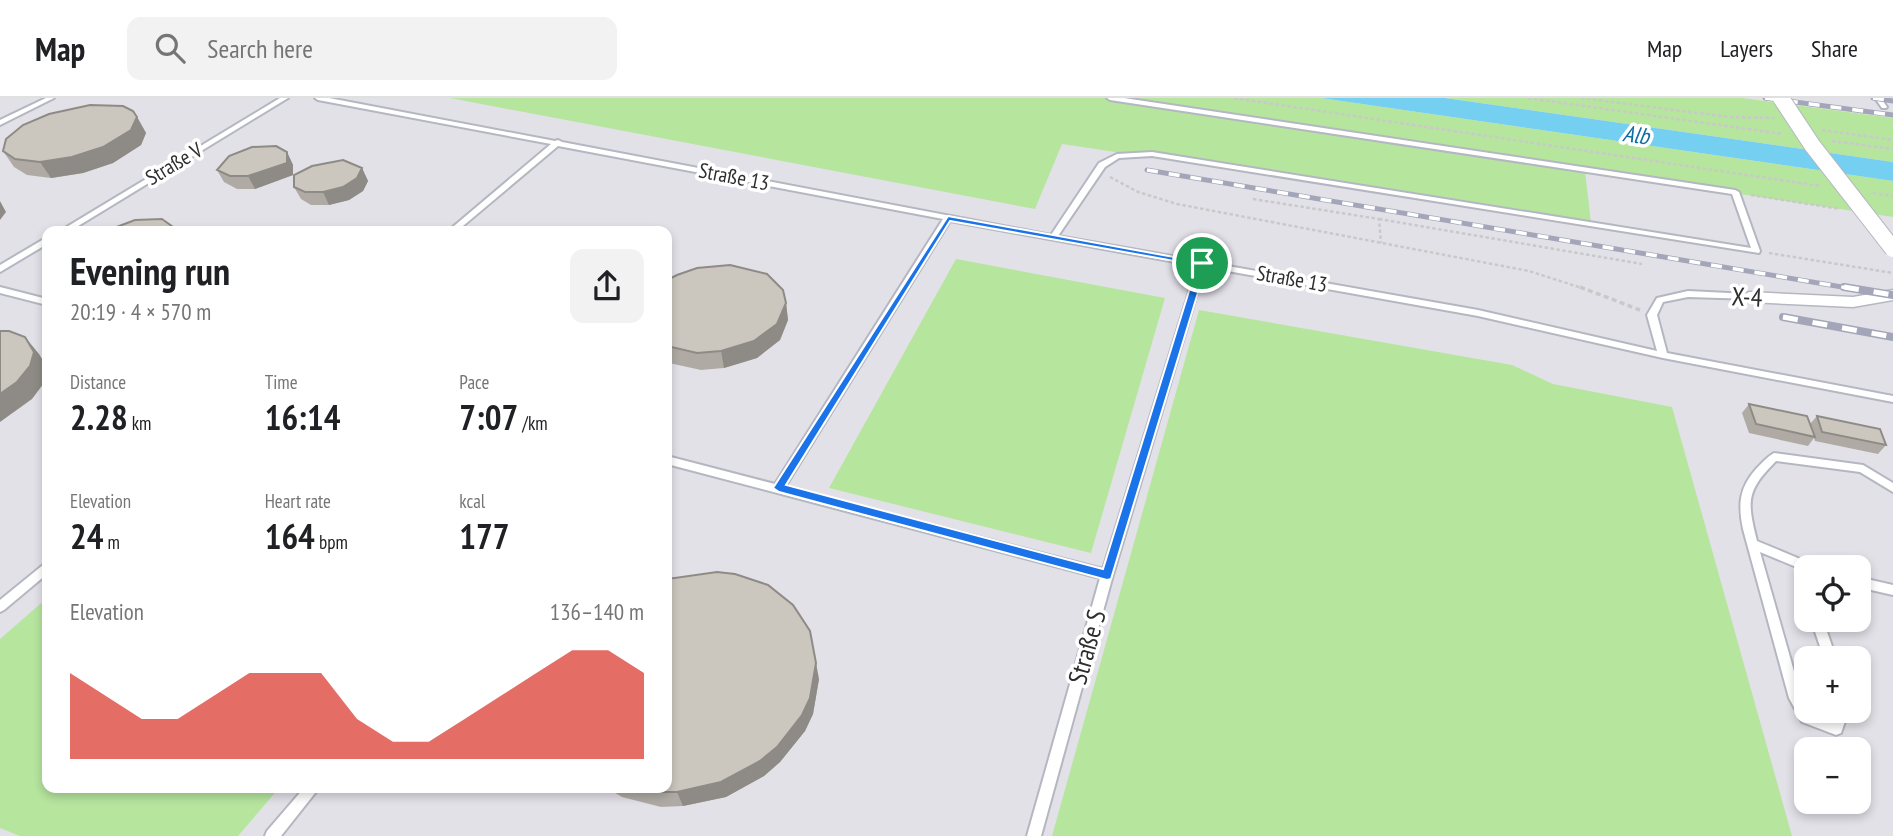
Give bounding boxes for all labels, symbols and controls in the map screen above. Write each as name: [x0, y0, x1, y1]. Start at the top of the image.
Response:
search box: [127, 17, 617, 80]
text: Map: [35, 27, 85, 70]
icon: search: [151, 29, 189, 67]
text: Search here: [207, 32, 313, 65]
text: Map: [1647, 33, 1682, 64]
text: Layers: [1720, 33, 1773, 64]
text: Share: [1811, 33, 1858, 64]
water label: Alb: [1621, 118, 1653, 151]
street label: Straße V: [140, 136, 207, 191]
street label: Straße 13: [697, 156, 772, 197]
pin: [1172, 233, 1232, 293]
icon: arrive: [1183, 244, 1221, 282]
text: Evening run: [70, 246, 230, 295]
button: share: [570, 249, 644, 323]
street label: Straße 13: [1255, 259, 1329, 298]
street label: X-4: [1731, 279, 1763, 314]
text: 20:19 · 4 × 570 m: [70, 297, 211, 326]
text: Distance: [70, 370, 126, 394]
text: Time: [265, 370, 298, 394]
text: Pace: [459, 370, 489, 394]
text: 2.28: [70, 394, 128, 440]
text: 16:14: [265, 394, 340, 440]
text: 7:07: [459, 394, 518, 440]
text: km: [128, 411, 151, 435]
text: /km: [518, 411, 548, 435]
text: Elevation: [70, 489, 131, 513]
text: Heart rate: [265, 489, 331, 513]
text: kcal: [459, 489, 485, 513]
text: 24: [70, 513, 103, 559]
text: 164: [265, 513, 315, 559]
text: 177: [459, 513, 510, 559]
text: m: [103, 530, 120, 554]
text: bpm: [315, 530, 348, 554]
map controls: [1794, 555, 1871, 814]
button: locate: [1794, 555, 1871, 632]
text: Elevation: [70, 597, 144, 626]
text: 136–140 m: [550, 597, 644, 626]
street label: Straße S: [1060, 606, 1113, 688]
button: +: [1794, 646, 1871, 723]
button: −: [1794, 737, 1871, 814]

